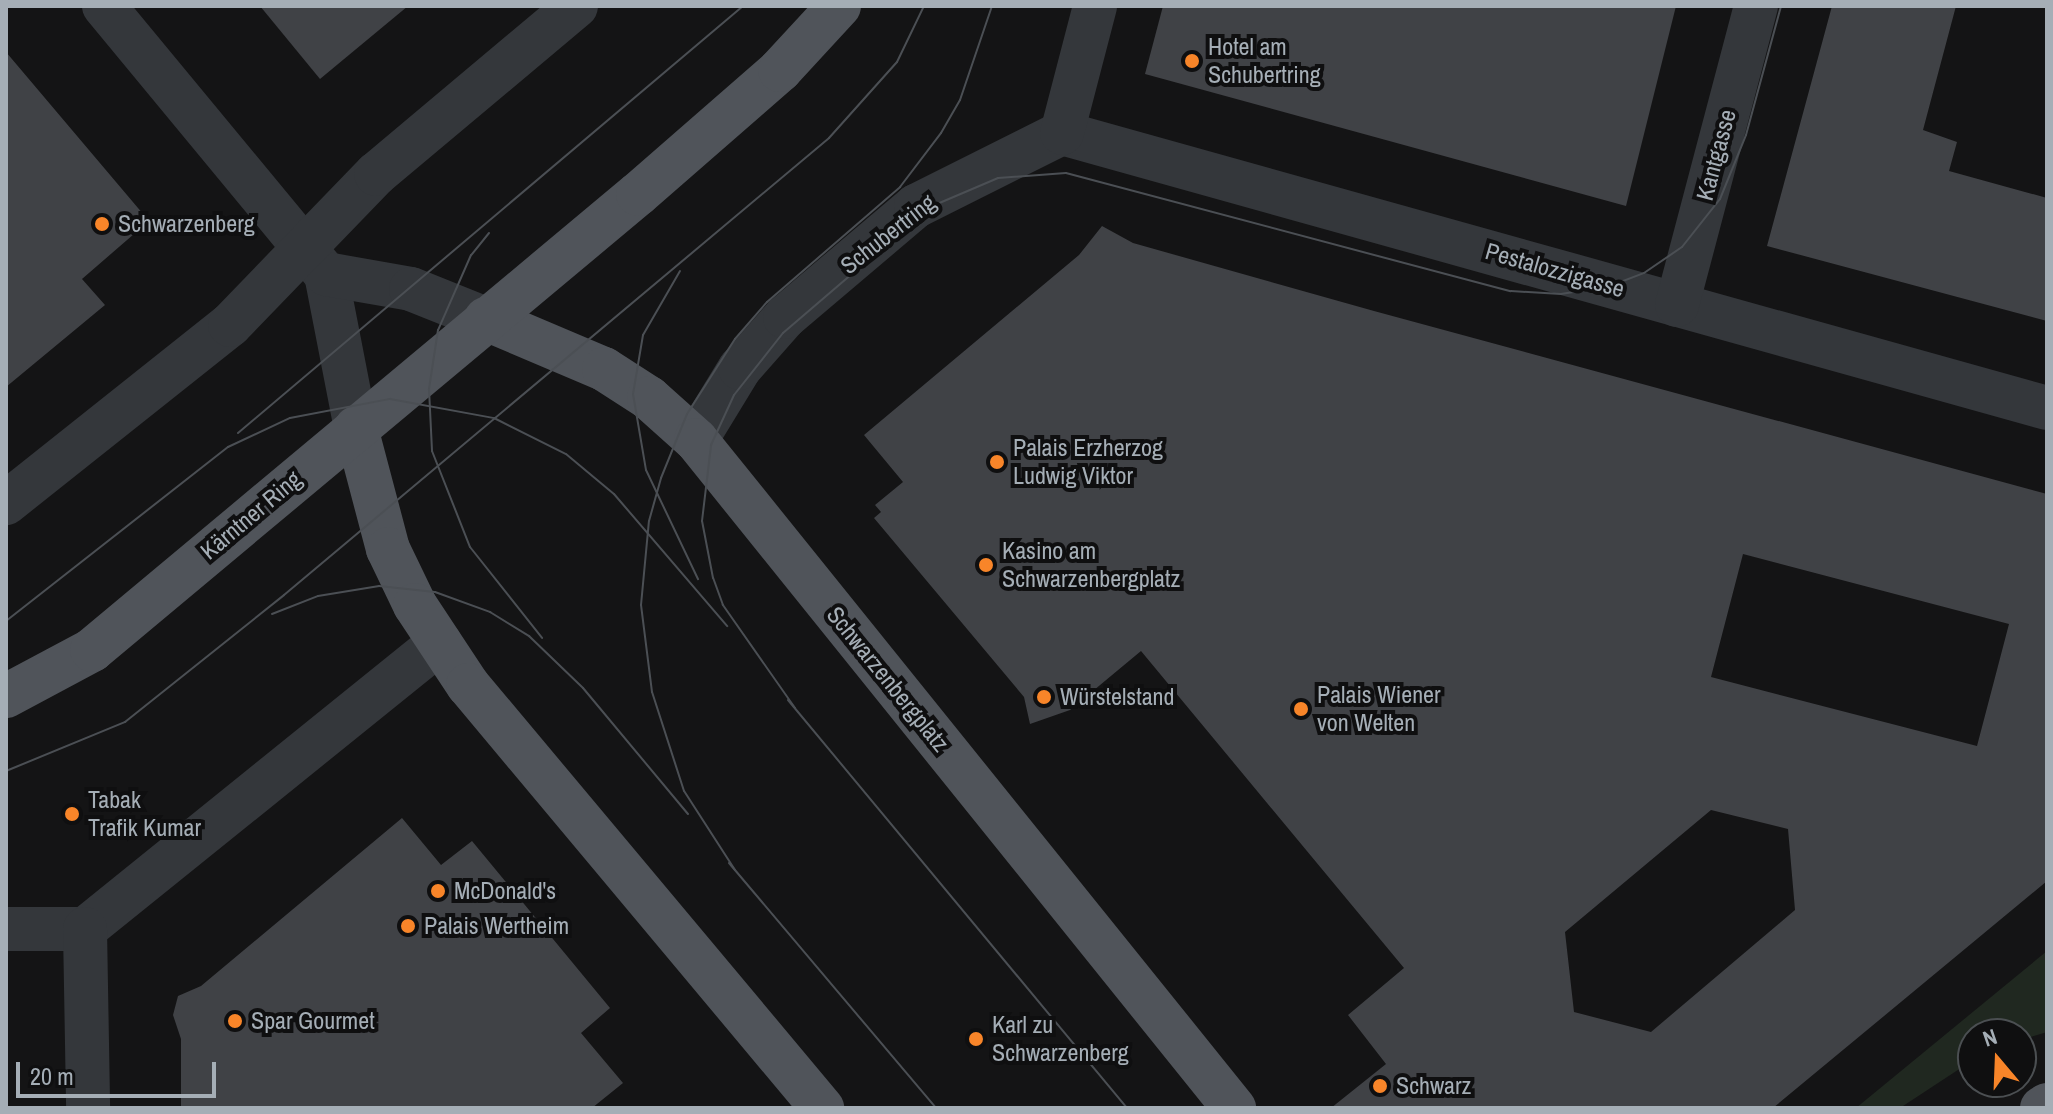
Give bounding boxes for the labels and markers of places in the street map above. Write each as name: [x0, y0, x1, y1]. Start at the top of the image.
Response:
place label: Hotel am Schubertring: [1208, 33, 1321, 89]
marker: Hotel am Schubertring: [1183, 52, 1201, 70]
place label: Schwarzenberg: [118, 210, 255, 238]
marker: Schwarzenberg: [93, 215, 111, 233]
place label: Palais Erzherzog Ludwig Viktor: [1013, 434, 1163, 490]
marker: Palais Erzherzog Ludwig Viktor: [988, 453, 1006, 471]
place label: Kasino am Schwarzenbergplatz: [1002, 537, 1180, 593]
marker: Kasino am Schwarzenbergplatz: [977, 556, 995, 574]
place label: Palais Wiener von Welten: [1317, 681, 1441, 737]
place label: Würstelstand: [1060, 683, 1175, 711]
marker: Würstelstand: [1035, 688, 1053, 706]
marker: Palais Wiener von Welten: [1292, 700, 1310, 718]
place label: Tabak Trafik Kumar: [88, 786, 201, 842]
marker: Tabak Trafik Kumar: [63, 805, 81, 823]
place label: McDonald's: [454, 877, 556, 905]
marker: McDonald's: [429, 882, 447, 900]
place label: Palais Wertheim: [424, 912, 569, 940]
marker: Palais Wertheim: [399, 917, 417, 935]
place label: Spar Gourmet: [251, 1007, 375, 1035]
place label: Karl zu Schwarzenberg: [992, 1011, 1129, 1067]
marker: Spar Gourmet: [226, 1012, 244, 1030]
marker: Karl zu Schwarzenberg: [967, 1030, 985, 1048]
place label: Schwarz: [1396, 1072, 1471, 1100]
marker: Schwarz: [1371, 1077, 1389, 1095]

